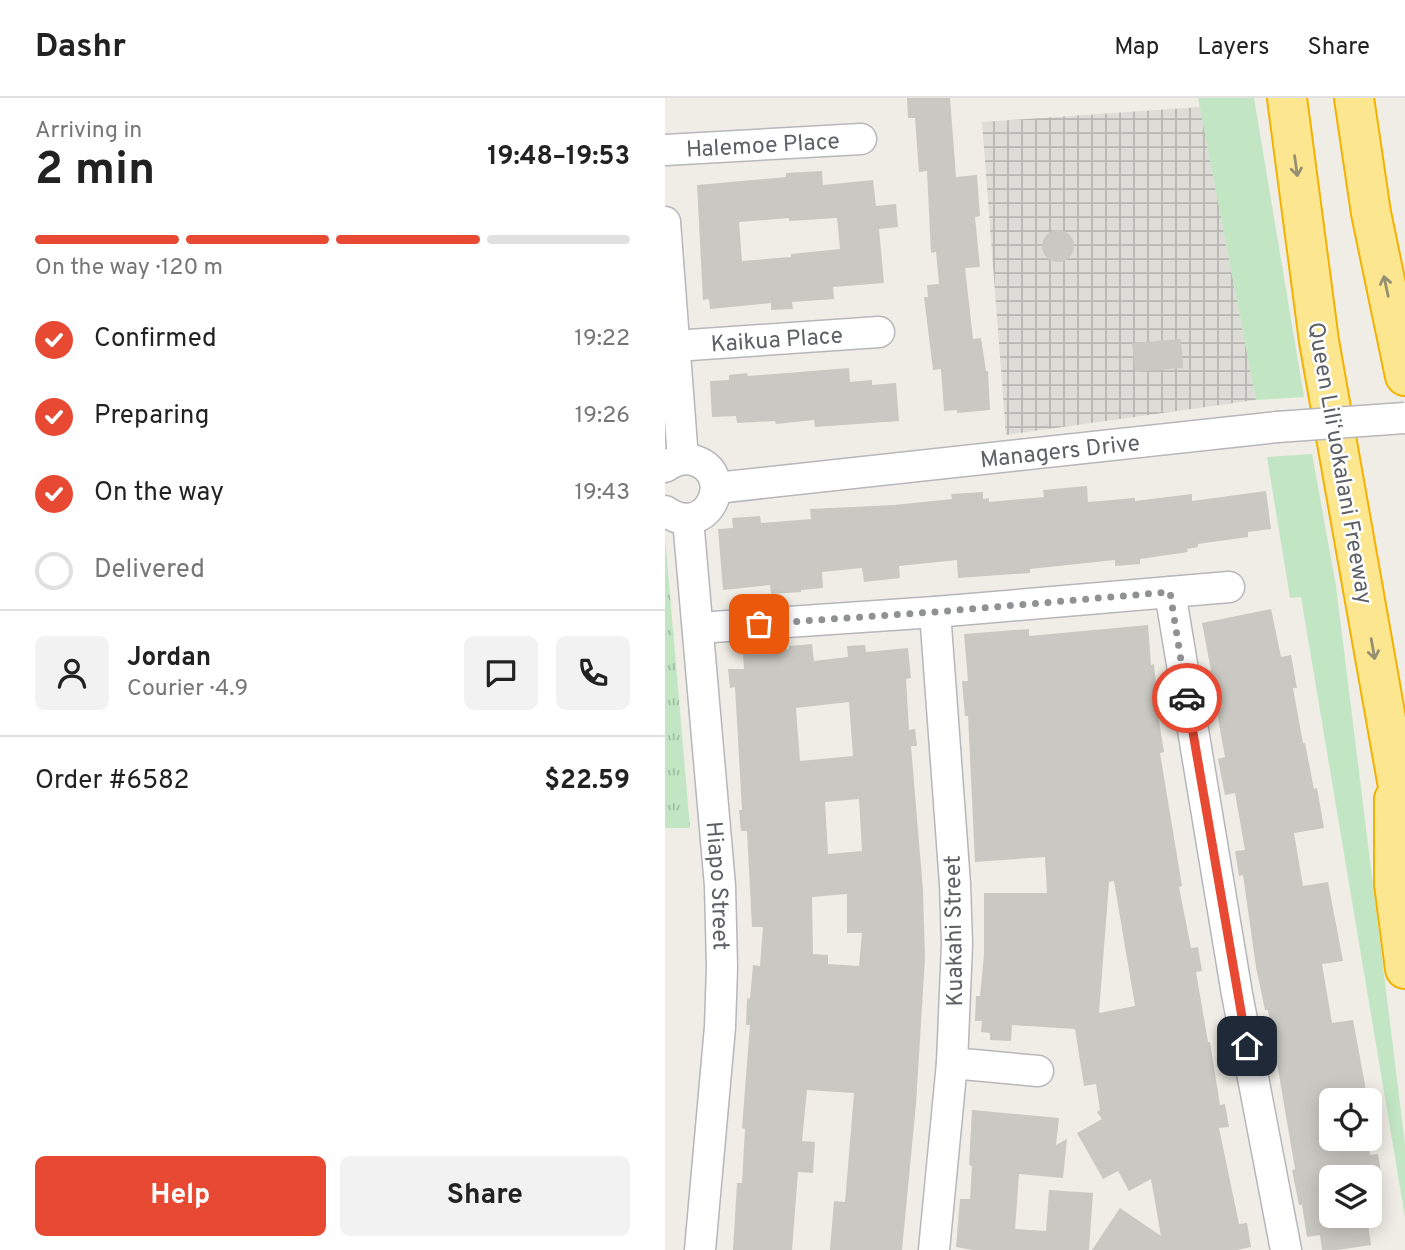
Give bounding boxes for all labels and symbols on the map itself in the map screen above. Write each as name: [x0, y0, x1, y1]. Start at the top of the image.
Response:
street label: Halemoe Place: [685, 128, 841, 166]
one-way arrow: [1289, 154, 1302, 176]
one-way arrow: [1378, 275, 1392, 298]
street label: Queen Liliʻuokalani Freeway: [1299, 320, 1378, 607]
street label: Kaikua Place: [710, 323, 844, 361]
street label: Managers Drive: [979, 430, 1142, 476]
pin: [729, 594, 789, 654]
one-way arrow: [1367, 637, 1381, 660]
courier: [1152, 663, 1222, 733]
street label: Hiapo Street: [697, 820, 734, 951]
street label: Kuakahi Street: [940, 855, 971, 1007]
pin: [1217, 1016, 1277, 1076]

